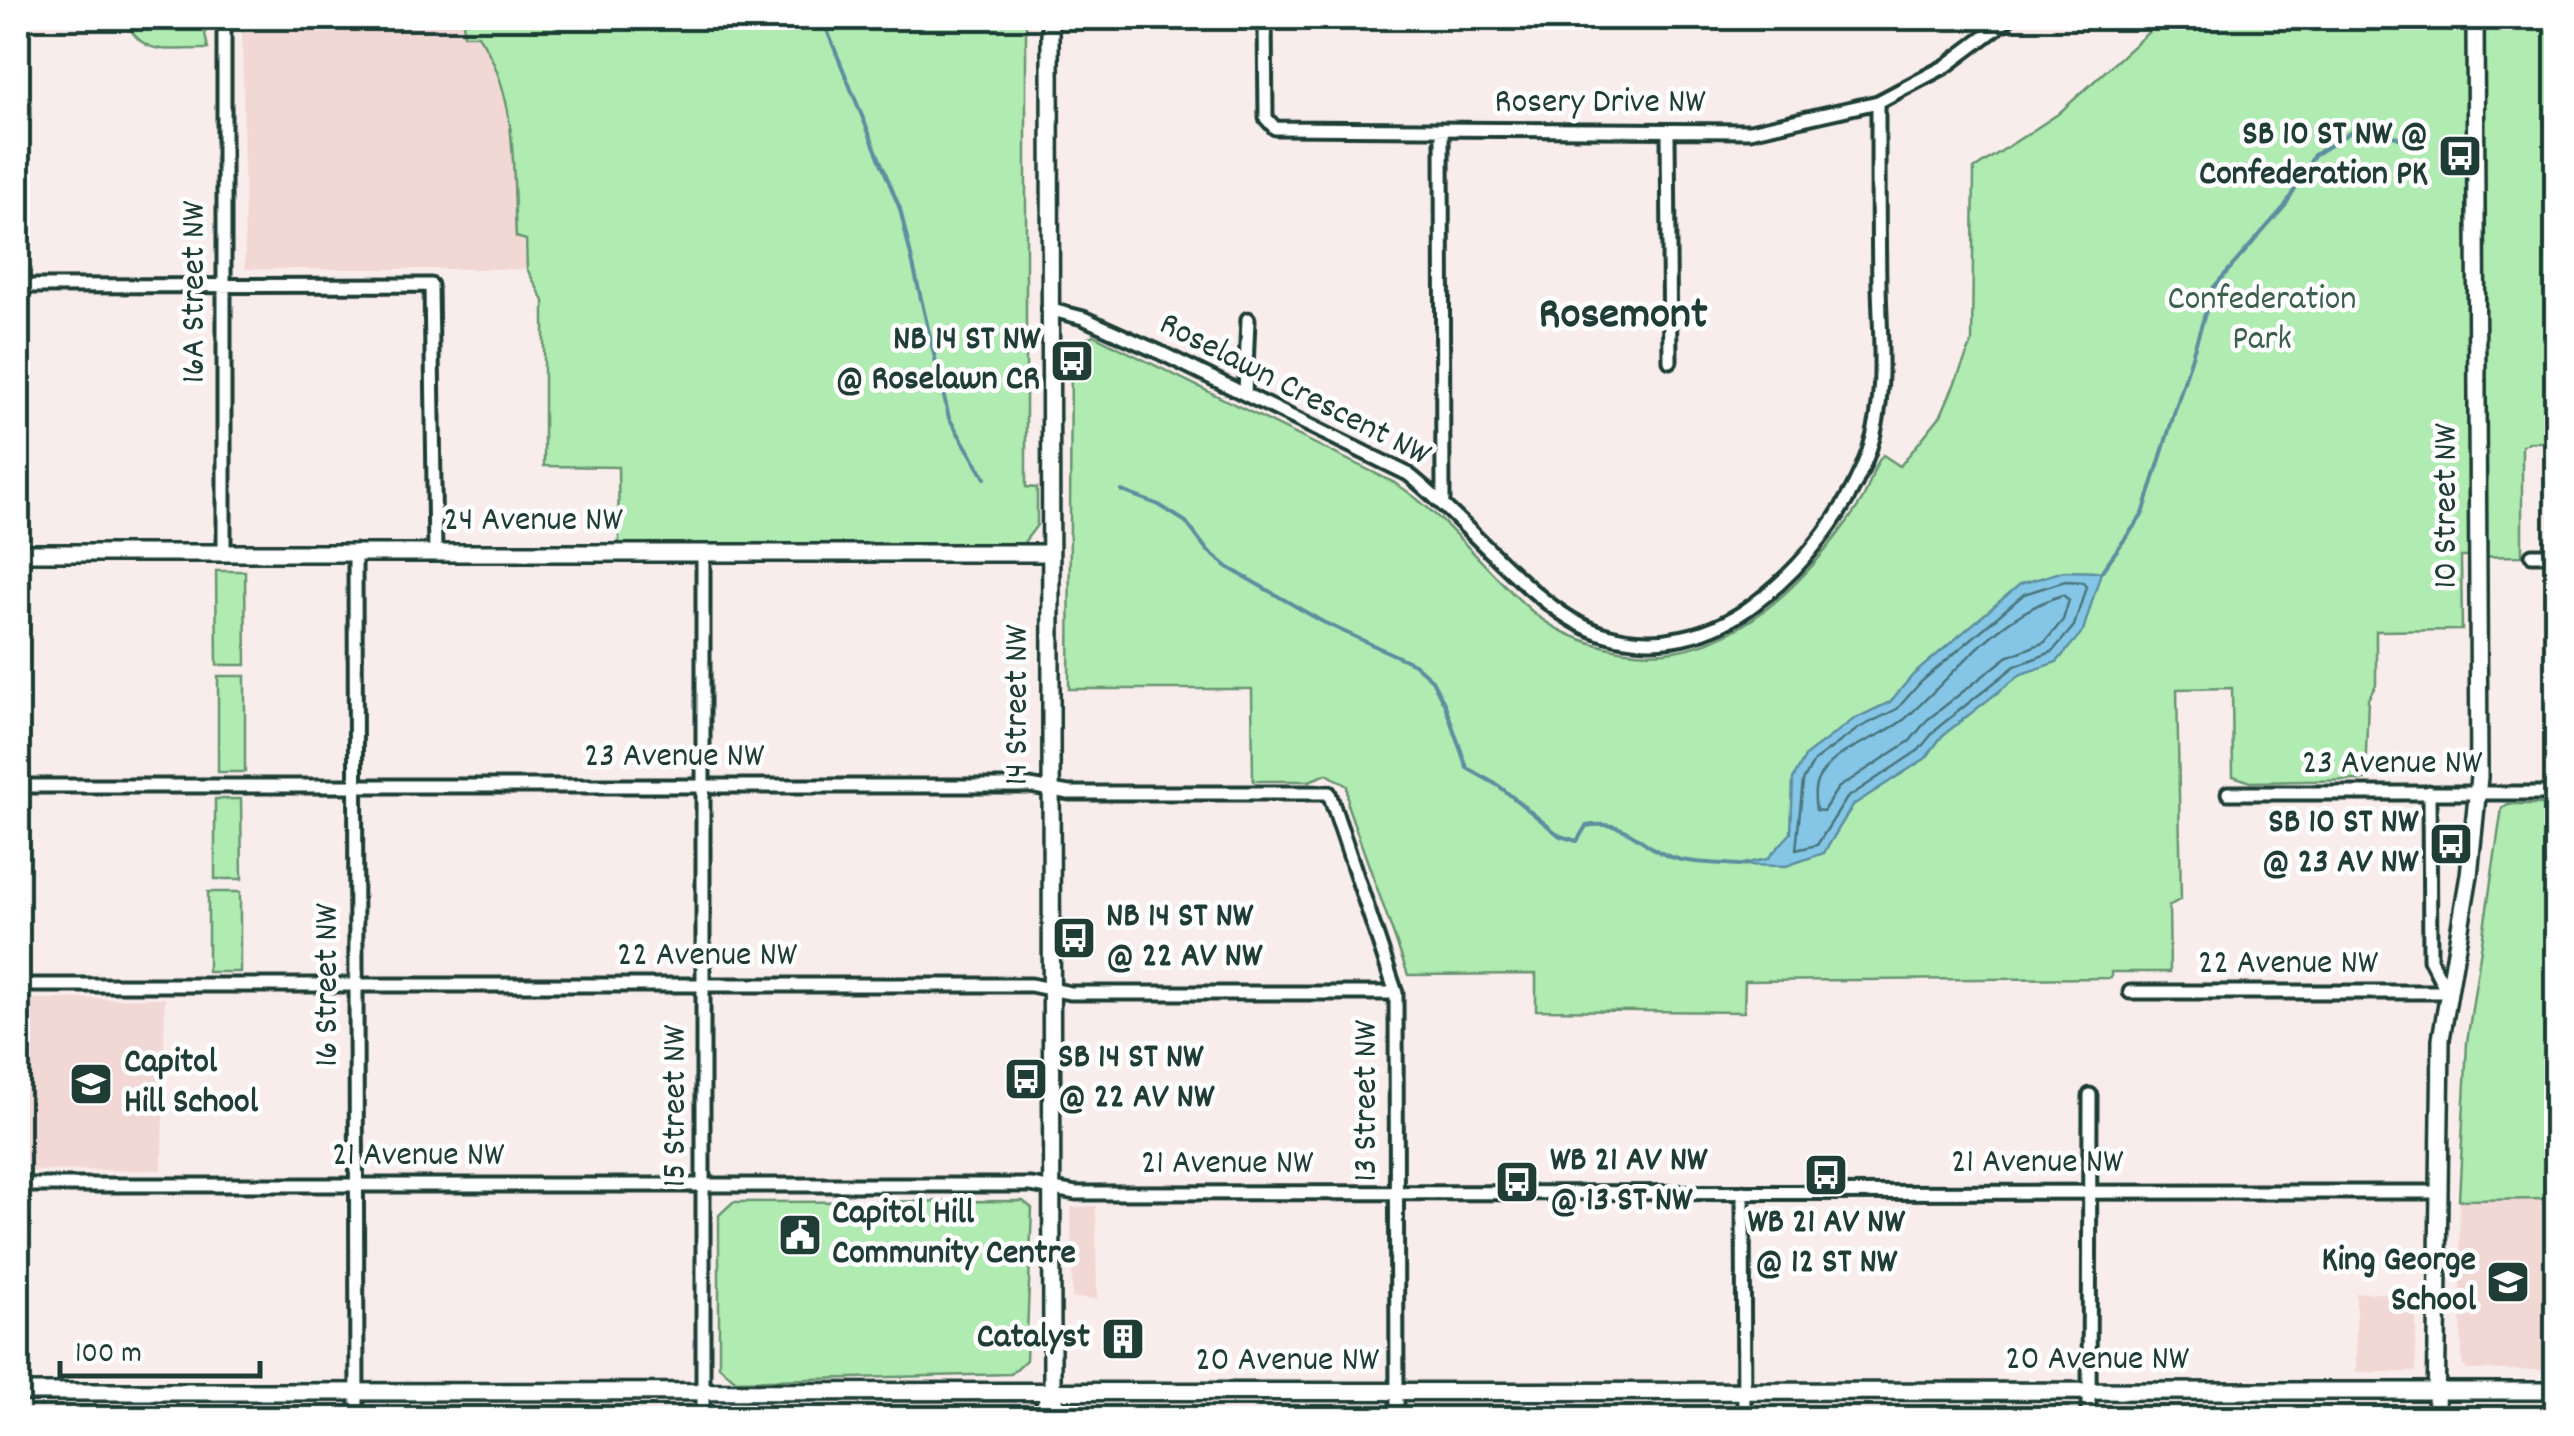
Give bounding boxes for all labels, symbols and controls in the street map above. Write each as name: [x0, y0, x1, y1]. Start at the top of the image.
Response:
street label: Rosery Drive NW: [1495, 79, 1706, 129]
place label: SB 10 ST NW @ Confederation PK: [2199, 111, 2428, 201]
bus stop icon: SB 10 ST NW @ Confederation PK: [2437, 133, 2483, 179]
street label: 16A Street NW: [171, 200, 221, 383]
park label: Confederation Park: [2167, 276, 2357, 366]
district label: Rosemont: [1538, 285, 1708, 349]
street label: Roselawn Crescent NW: [1150, 301, 1439, 481]
place label: NB 14 ST NW @ Roselawn CR: [835, 316, 1041, 406]
bus stop icon: NB 14 ST NW @ Roselawn CR: [1049, 338, 1095, 384]
street label: 10 Street NW: [2423, 422, 2473, 589]
street label: 24 Avenue NW: [444, 497, 623, 547]
street label: 14 Street NW: [994, 624, 1044, 785]
street label: 23 Avenue NW: [584, 733, 765, 783]
street label: 23 Avenue NW: [2302, 740, 2483, 790]
place label: SB 10 ST NW @ 23 AV NW: [2262, 799, 2419, 889]
bus stop icon: SB 10 ST NW @ 23 AV NW: [2428, 821, 2474, 867]
place label: NB 14 ST NW @ 22 AV NW: [1106, 893, 1263, 983]
street label: 16 Street NW: [304, 902, 354, 1067]
bus stop icon: NB 14 ST NW @ 22 AV NW: [1051, 915, 1097, 961]
street label: 22 Avenue NW: [617, 932, 798, 982]
street label: 22 Avenue NW: [2198, 940, 2379, 990]
street label: 13 Street NW: [1343, 1019, 1393, 1182]
street label: 15 Street NW: [652, 1024, 702, 1187]
place label: SB 14 ST NW @ 22 AV NW: [1058, 1034, 1215, 1124]
place label: Capitol Hill School: [124, 1039, 259, 1129]
bus stop icon: SB 14 ST NW @ 22 AV NW: [1003, 1056, 1049, 1102]
school or university icon: Capitol Hill School: [68, 1061, 114, 1107]
street label: 21 Avenue NW: [332, 1132, 505, 1182]
place label: WB 21 AV NW @ 13 ST NW: [1550, 1137, 1708, 1227]
street label: 21 Avenue NW: [1951, 1139, 2124, 1189]
street label: 21 Avenue NW: [1141, 1140, 1314, 1190]
bus stop icon: WB 21 AV NW @ 12 ST NW: [1803, 1152, 1849, 1198]
bus stop icon: WB 21 AV NW @ 13 ST NW: [1494, 1159, 1540, 1205]
place label: Capitol Hill Community Centre: [832, 1190, 1076, 1280]
place label: WB 21 AV NW @ 12 ST NW: [1747, 1199, 1905, 1289]
public building icon: Capitol Hill Community Centre: [777, 1212, 823, 1258]
place label: King George School: [2322, 1237, 2477, 1327]
school or university icon: King George School: [2485, 1259, 2531, 1305]
place label: Catalyst: [977, 1314, 1090, 1364]
scale bar: [60, 1316, 260, 1378]
building icon: Catalyst: [1100, 1316, 1146, 1362]
text: 100 m: [75, 1334, 142, 1377]
street label: 20 Avenue NW: [2005, 1336, 2190, 1386]
street label: 20 Avenue NW: [1195, 1337, 1380, 1387]

